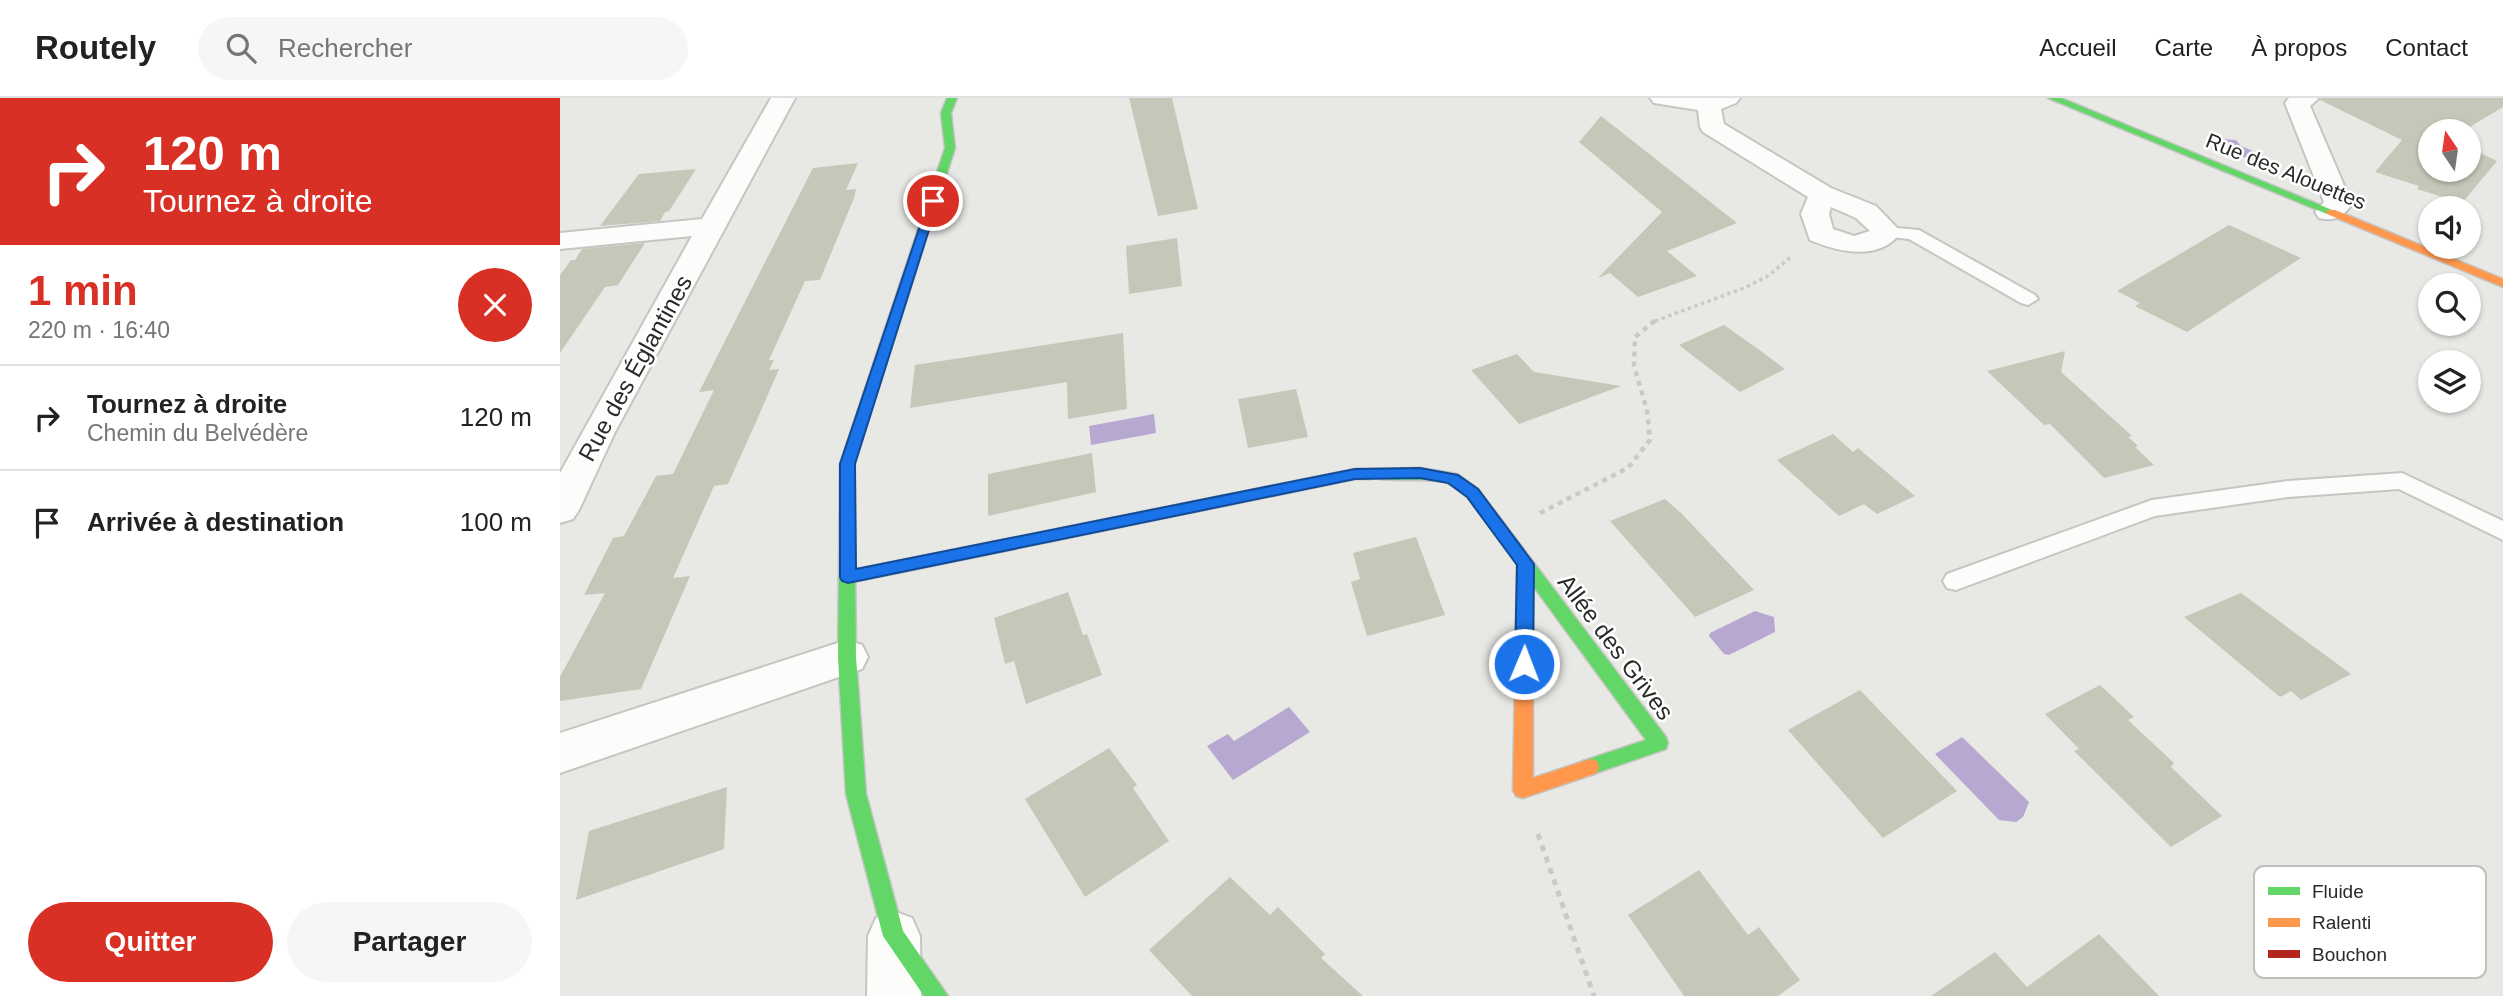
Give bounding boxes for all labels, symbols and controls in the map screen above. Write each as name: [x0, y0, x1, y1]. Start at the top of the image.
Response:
search box: [198, 17, 688, 80]
text: Routely: [35, 29, 156, 66]
icon: search: [222, 29, 260, 67]
text: Rechercher: [278, 33, 412, 63]
text: Accueil: [2039, 34, 2117, 61]
text: Carte: [2155, 34, 2213, 61]
text: À propos: [2251, 34, 2347, 61]
text: Contact: [2385, 34, 2468, 61]
north arrow: [2418, 119, 2482, 182]
map controls: [2418, 119, 2481, 413]
icon: right: [28, 126, 119, 217]
text: 120 m: [143, 126, 282, 180]
street label: Rue des Alouettes: [2203, 128, 2369, 214]
pin: [903, 171, 963, 231]
icon: arrive: [914, 182, 952, 220]
text: Tournez à droite: [143, 183, 372, 219]
button: sound: [2418, 196, 2481, 259]
text: 1 min: [28, 267, 138, 314]
button: close: [458, 268, 532, 342]
street label: Rue des Églantines: [573, 270, 697, 466]
button: search: [2418, 273, 2481, 336]
text: 220 m · 16:40: [28, 317, 170, 343]
button: layers: [2418, 350, 2481, 413]
text: Tournez à droite: [87, 389, 287, 419]
icon: right: [28, 399, 66, 437]
text: 120 m: [460, 402, 532, 432]
text: Chemin du Belvédère: [87, 420, 308, 446]
icon: arrive: [28, 504, 66, 542]
text: Arrivée à destination: [87, 507, 344, 537]
text: 100 m: [460, 507, 532, 537]
street label: Allée des Grives: [1553, 569, 1679, 725]
position arrow: [1487, 627, 1561, 701]
legend: [2254, 866, 2486, 978]
text: Fluide: [2312, 881, 2364, 902]
button: Quitter: [28, 902, 273, 982]
button: Partager: [287, 902, 532, 982]
text: Ralenti: [2312, 912, 2371, 933]
text: Bouchon: [2312, 944, 2387, 965]

